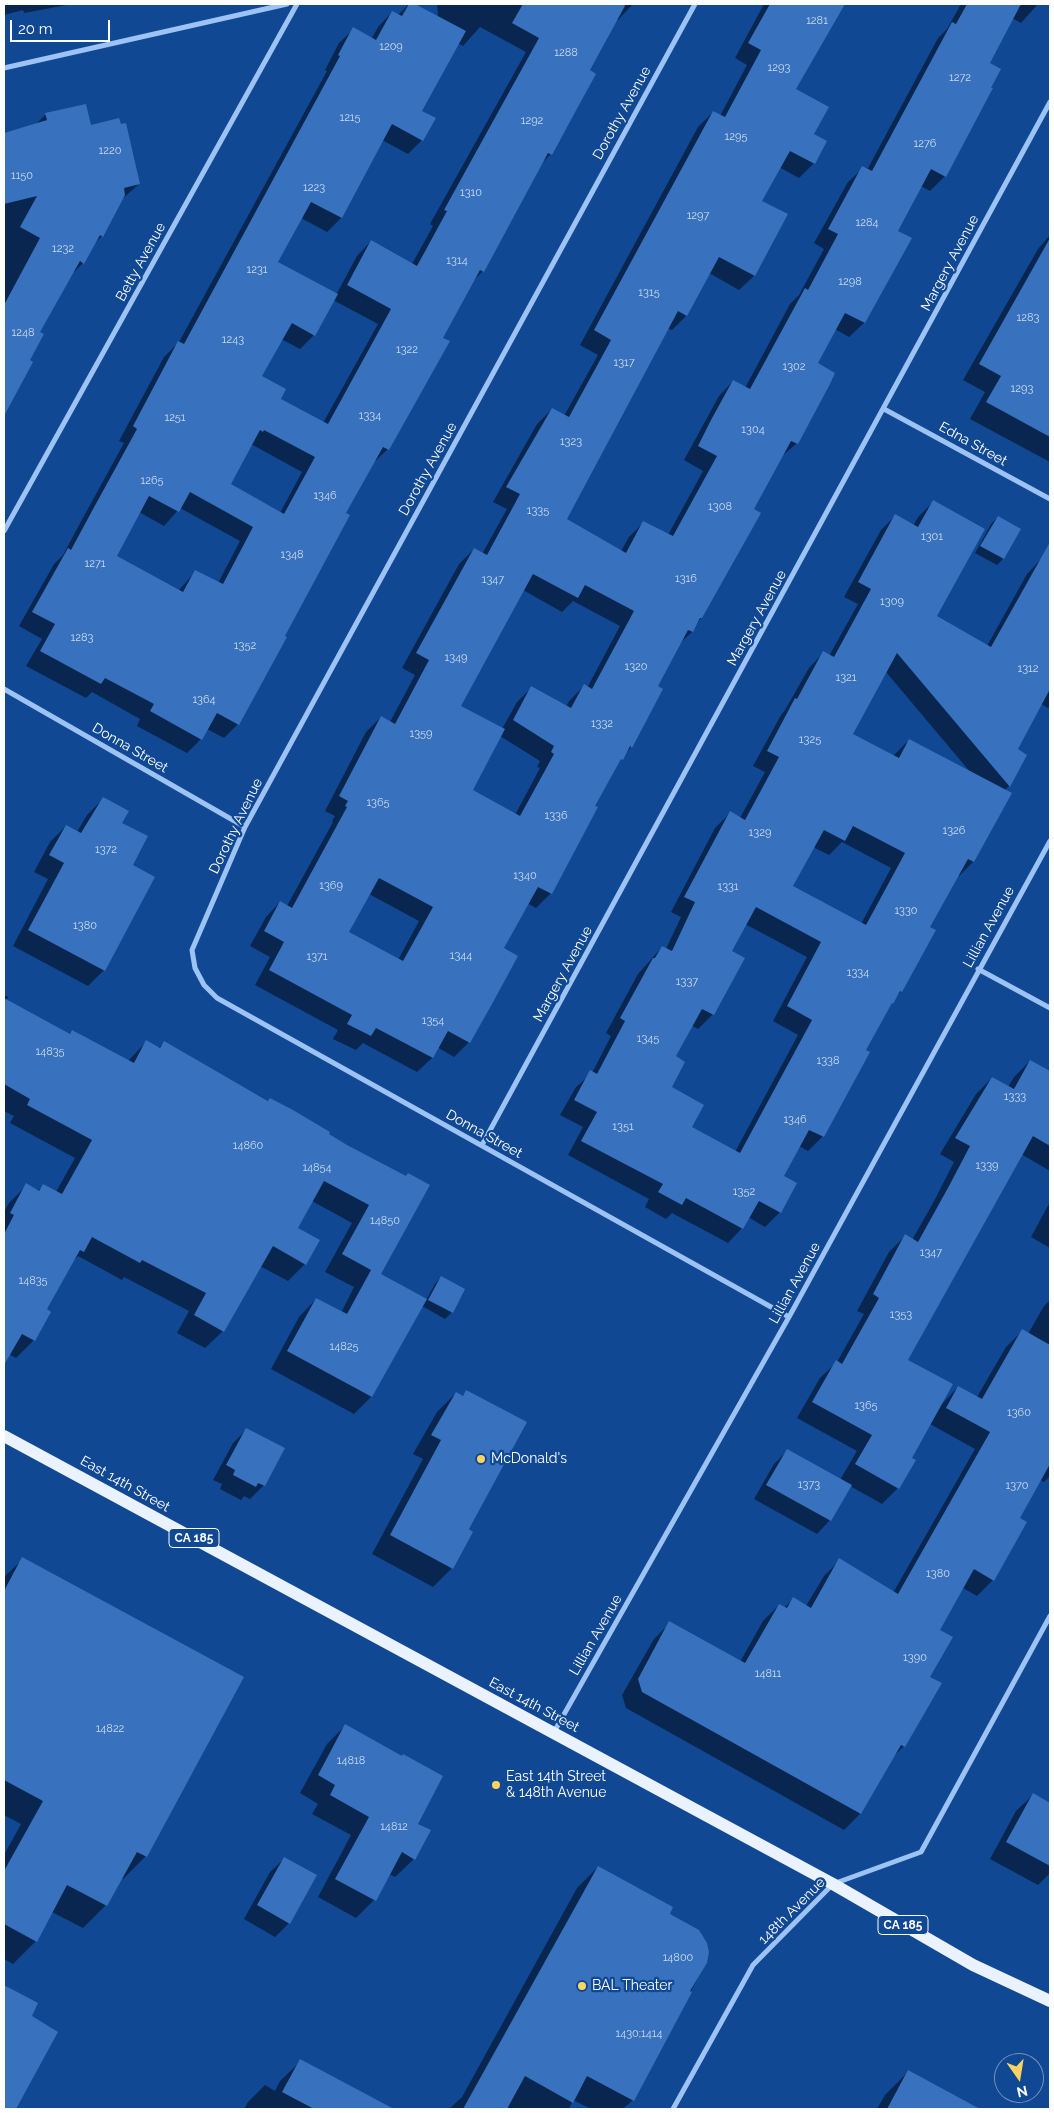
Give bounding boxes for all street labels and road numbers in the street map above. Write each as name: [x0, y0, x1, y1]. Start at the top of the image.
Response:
street label: Dorothy Avenue: [589, 63, 655, 163]
street label: Margery Avenue: [918, 212, 982, 314]
street label: Betty Avenue: [113, 220, 169, 304]
street label: Edna Street: [936, 418, 1010, 470]
street label: Dorothy Avenue: [395, 419, 461, 519]
street label: Margery Avenue: [724, 567, 790, 669]
street label: Donna Street: [89, 720, 171, 776]
street label: Dorothy Avenue: [206, 775, 266, 877]
street label: Lillian Avenue: [960, 883, 1018, 971]
street label: Margery Avenue: [530, 923, 596, 1025]
street label: Donna Street: [443, 1106, 525, 1162]
street label: Lillian Avenue: [766, 1239, 824, 1327]
street label: East 14th Street: [77, 1452, 173, 1516]
road number: CA 185: [169, 1529, 219, 1548]
street label: Lillian Avenue: [566, 1592, 626, 1678]
street label: East 14th Street: [486, 1674, 582, 1736]
street label: 148th Avenue: [755, 1874, 829, 1948]
road number: CA 185: [878, 1916, 928, 1934]

